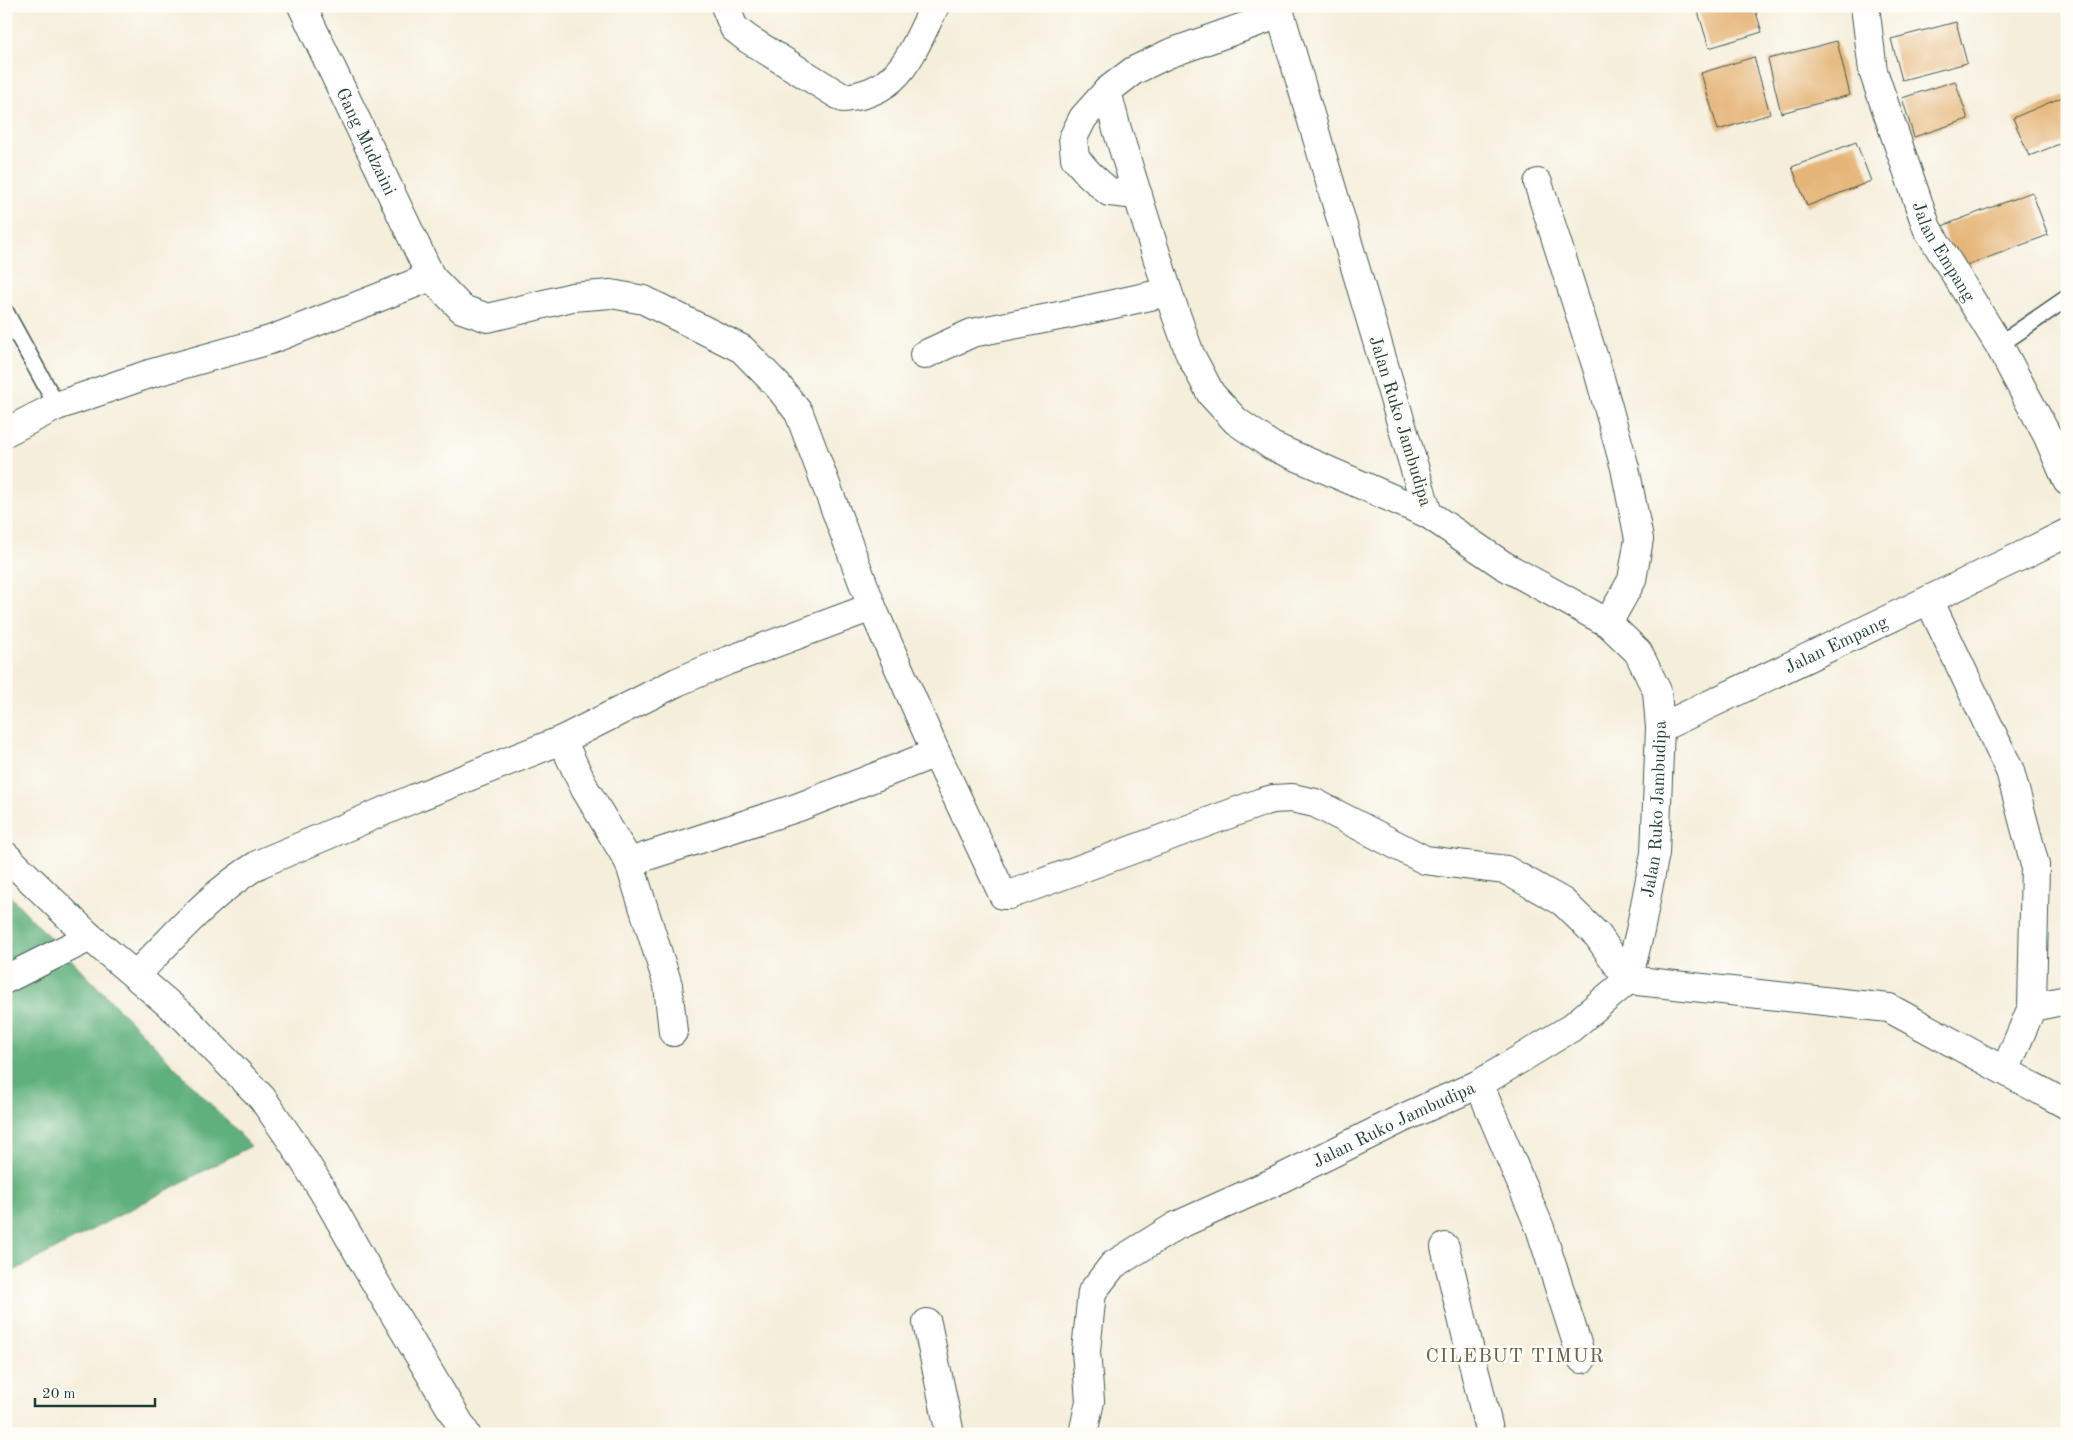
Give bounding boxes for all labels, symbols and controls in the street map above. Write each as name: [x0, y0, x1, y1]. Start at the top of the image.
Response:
street label: Gang Mudzaini: [332, 85, 399, 199]
street label: Jalan Empang: [1909, 200, 1978, 305]
street label: Jalan Ruko Jambudipa: [1366, 334, 1435, 509]
street label: Jalan Empang: [1782, 613, 1891, 677]
street label: Jalan Ruko Jambudipa: [1639, 720, 1670, 899]
street label: Jalan Ruko Jambudipa: [1310, 1079, 1478, 1171]
district label: CILEBUT TIMUR: [1425, 1347, 1605, 1367]
scale bar: [35, 1375, 155, 1407]
text: 20 m: [42, 1387, 76, 1402]

